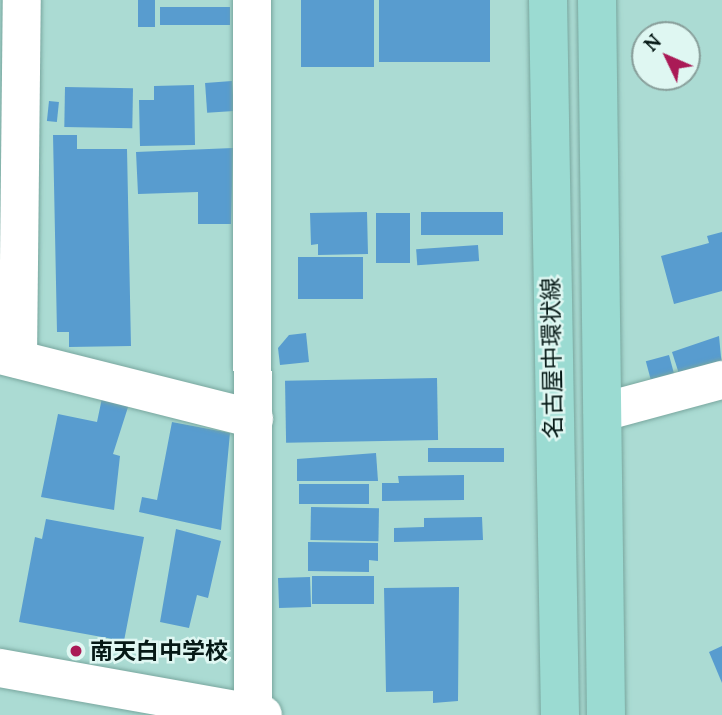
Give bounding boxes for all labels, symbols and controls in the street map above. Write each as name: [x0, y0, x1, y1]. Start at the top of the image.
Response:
north arrow: [631, 21, 701, 91]
text: N: [639, 29, 666, 56]
street label: 名古屋中環状線: [537, 277, 567, 439]
place label: 南天白中学校: [90, 637, 228, 665]
marker: 南天白中学校: [68, 643, 84, 659]

